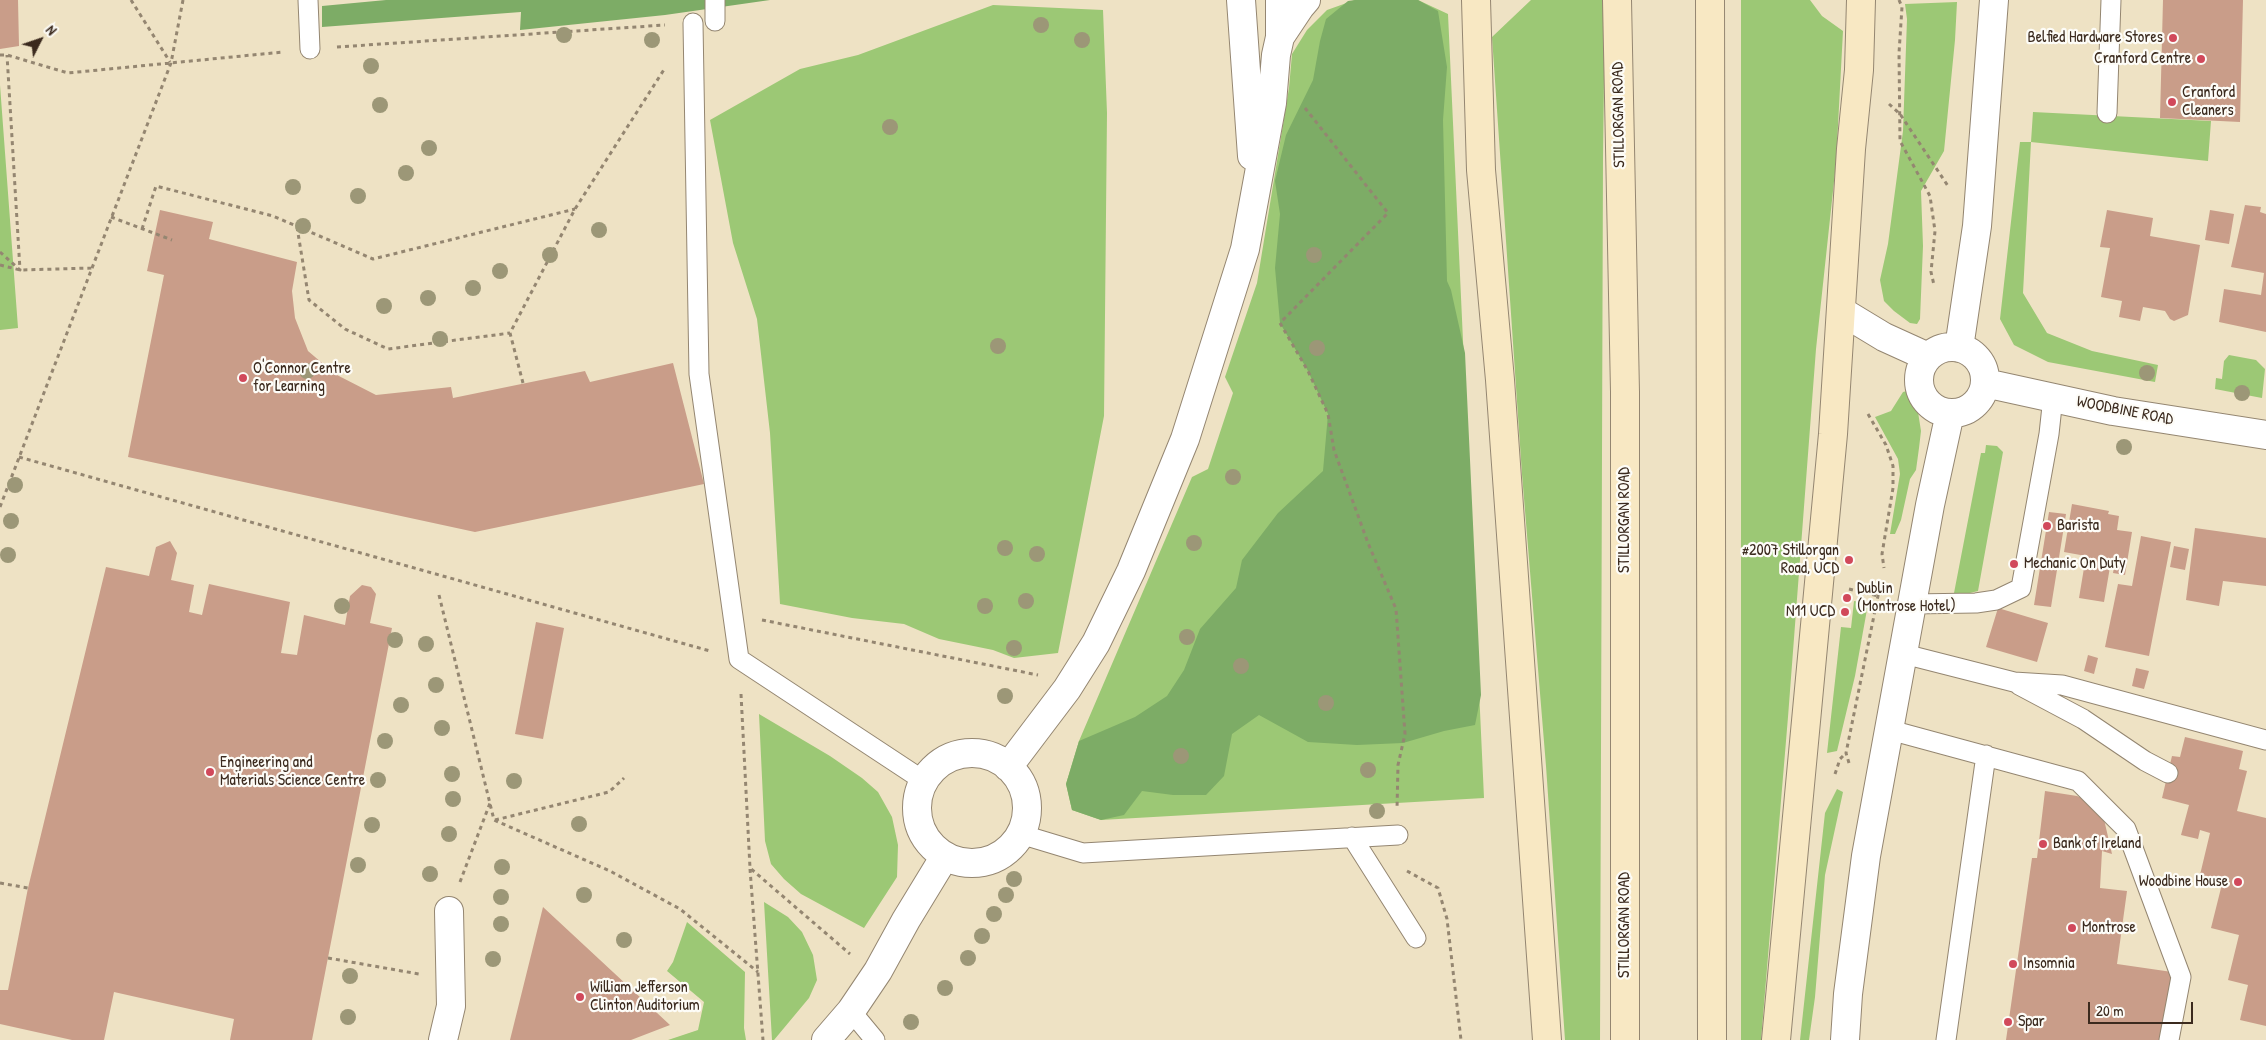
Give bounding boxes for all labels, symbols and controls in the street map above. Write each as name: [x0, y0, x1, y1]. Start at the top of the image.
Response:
north arrow: [15, 15, 65, 65]
text: N: [42, 21, 61, 39]
place label: Belfied Hardware Stores: [2028, 28, 2163, 48]
marker: Belfied Hardware Stores: [2167, 32, 2179, 44]
place label: Cranford Centre: [2094, 49, 2191, 69]
marker: Cranford Centre: [2195, 53, 2207, 65]
street label: STILLORGAN ROAD: [1608, 62, 1630, 168]
place label: Cranford Cleaners: [2182, 83, 2235, 121]
marker: Cranford Cleaners: [2166, 96, 2178, 108]
place label: O'Connor Centre for Learning: [253, 359, 351, 397]
marker: O'Connor Centre for Learning: [237, 372, 249, 384]
street label: WOODBINE ROAD: [2075, 392, 2175, 430]
street label: STILLORGAN ROAD: [1615, 467, 1635, 573]
place label: Barista: [2057, 516, 2099, 536]
marker: Barista: [2041, 520, 2053, 532]
place label: #2007 Stillorgan Road, UCD: [1742, 541, 1839, 579]
marker: #2007 Stillorgan Road, UCD: [1843, 554, 1855, 566]
place label: Mechanic On Duty: [2024, 554, 2126, 574]
marker: Mechanic On Duty: [2008, 558, 2020, 570]
place label: Dublin (Montrose Hotel): [1857, 579, 1956, 617]
marker: Dublin (Montrose Hotel): [1841, 592, 1853, 604]
place label: N11 UCD: [1786, 602, 1835, 622]
marker: N11 UCD: [1839, 606, 1851, 618]
place label: Engineering and Materials Science Centre: [220, 753, 365, 791]
marker: Engineering and Materials Science Centre: [204, 766, 216, 778]
place label: Bank of Ireland: [2053, 834, 2141, 854]
marker: Bank of Ireland: [2037, 838, 2049, 850]
street label: STILLORGAN ROAD: [1615, 872, 1635, 978]
place label: Woodbine House: [2139, 872, 2228, 892]
marker: Woodbine House: [2232, 876, 2244, 888]
place label: Montrose: [2082, 918, 2136, 938]
marker: Montrose: [2066, 922, 2078, 934]
place label: Insomnia: [2023, 954, 2075, 974]
marker: Insomnia: [2007, 958, 2019, 970]
place label: William Jefferson Clinton Auditorium: [590, 978, 700, 1016]
marker: William Jefferson Clinton Auditorium: [574, 991, 586, 1003]
scale bar: [2091, 992, 2196, 1024]
text: 20 m: [2096, 1000, 2123, 1021]
place label: Spar: [2018, 1012, 2045, 1032]
marker: Spar: [2002, 1016, 2014, 1028]

